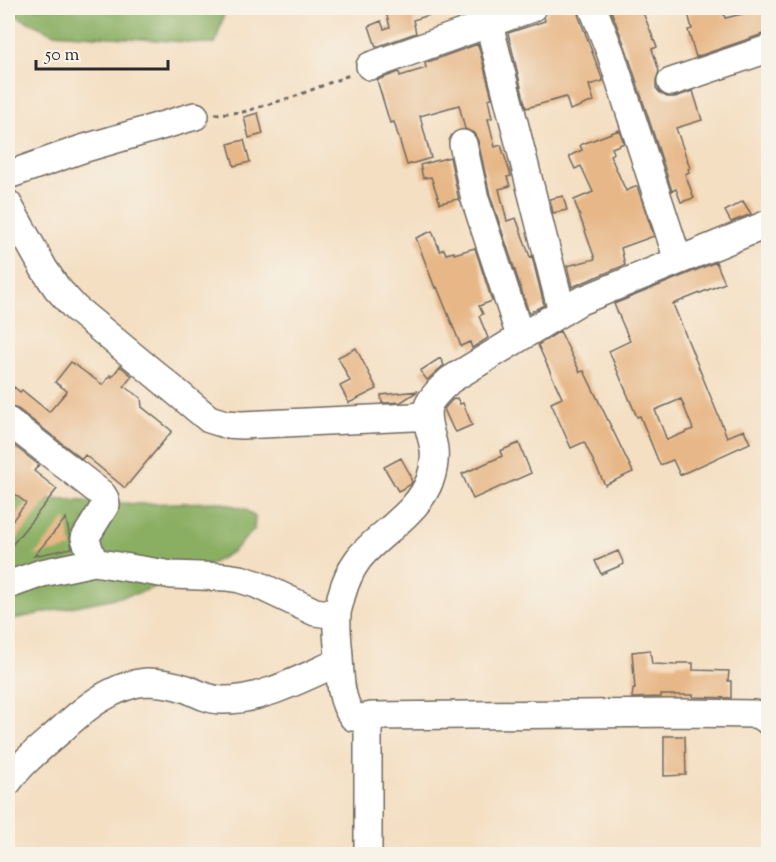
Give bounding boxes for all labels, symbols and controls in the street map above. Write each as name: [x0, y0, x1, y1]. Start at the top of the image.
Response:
scale bar: [36, 33, 168, 71]
text: 50 m: [44, 43, 80, 69]

